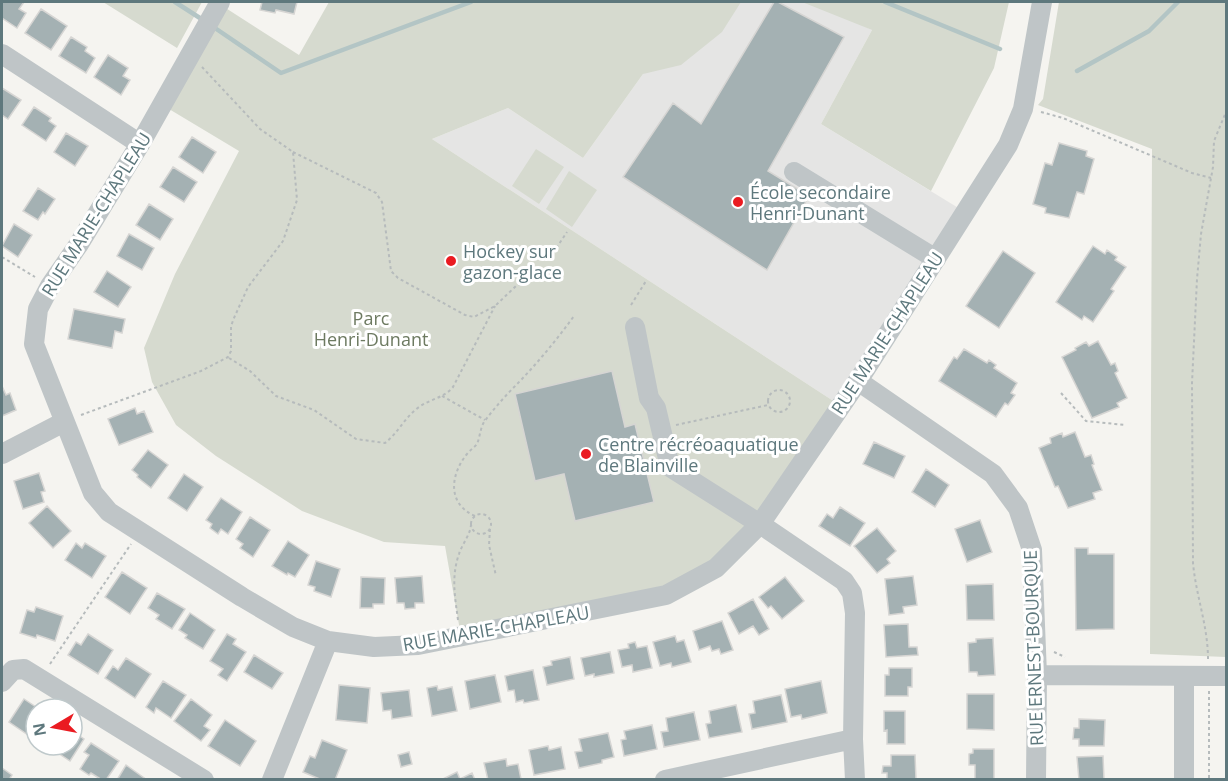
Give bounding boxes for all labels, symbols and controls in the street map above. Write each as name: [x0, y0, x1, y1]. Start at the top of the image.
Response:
street label: RUE MARIE-CHAPLEAU: [36, 127, 156, 301]
place label: École secondaire Henri-Dunant: [750, 180, 891, 225]
marker: École secondaire Henri-Dunant: [731, 195, 745, 209]
place label: Hockey sur gazon-glace: [463, 239, 562, 284]
street label: RUE MARIE-CHAPLEAU: [825, 247, 949, 419]
marker: Hockey sur gazon-glace: [444, 254, 458, 268]
park label: Parc Henri-Dunant: [314, 306, 428, 351]
place label: Centre récréoaquatique de Blainville: [598, 432, 799, 477]
marker: Centre récréoaquatique de Blainville: [579, 447, 593, 461]
street label: RUE ERNEST-BOURQUE: [1018, 550, 1048, 746]
street label: RUE MARIE-CHAPLEAU: [401, 600, 591, 656]
north arrow: [24, 697, 84, 757]
text: N: [27, 721, 51, 738]

